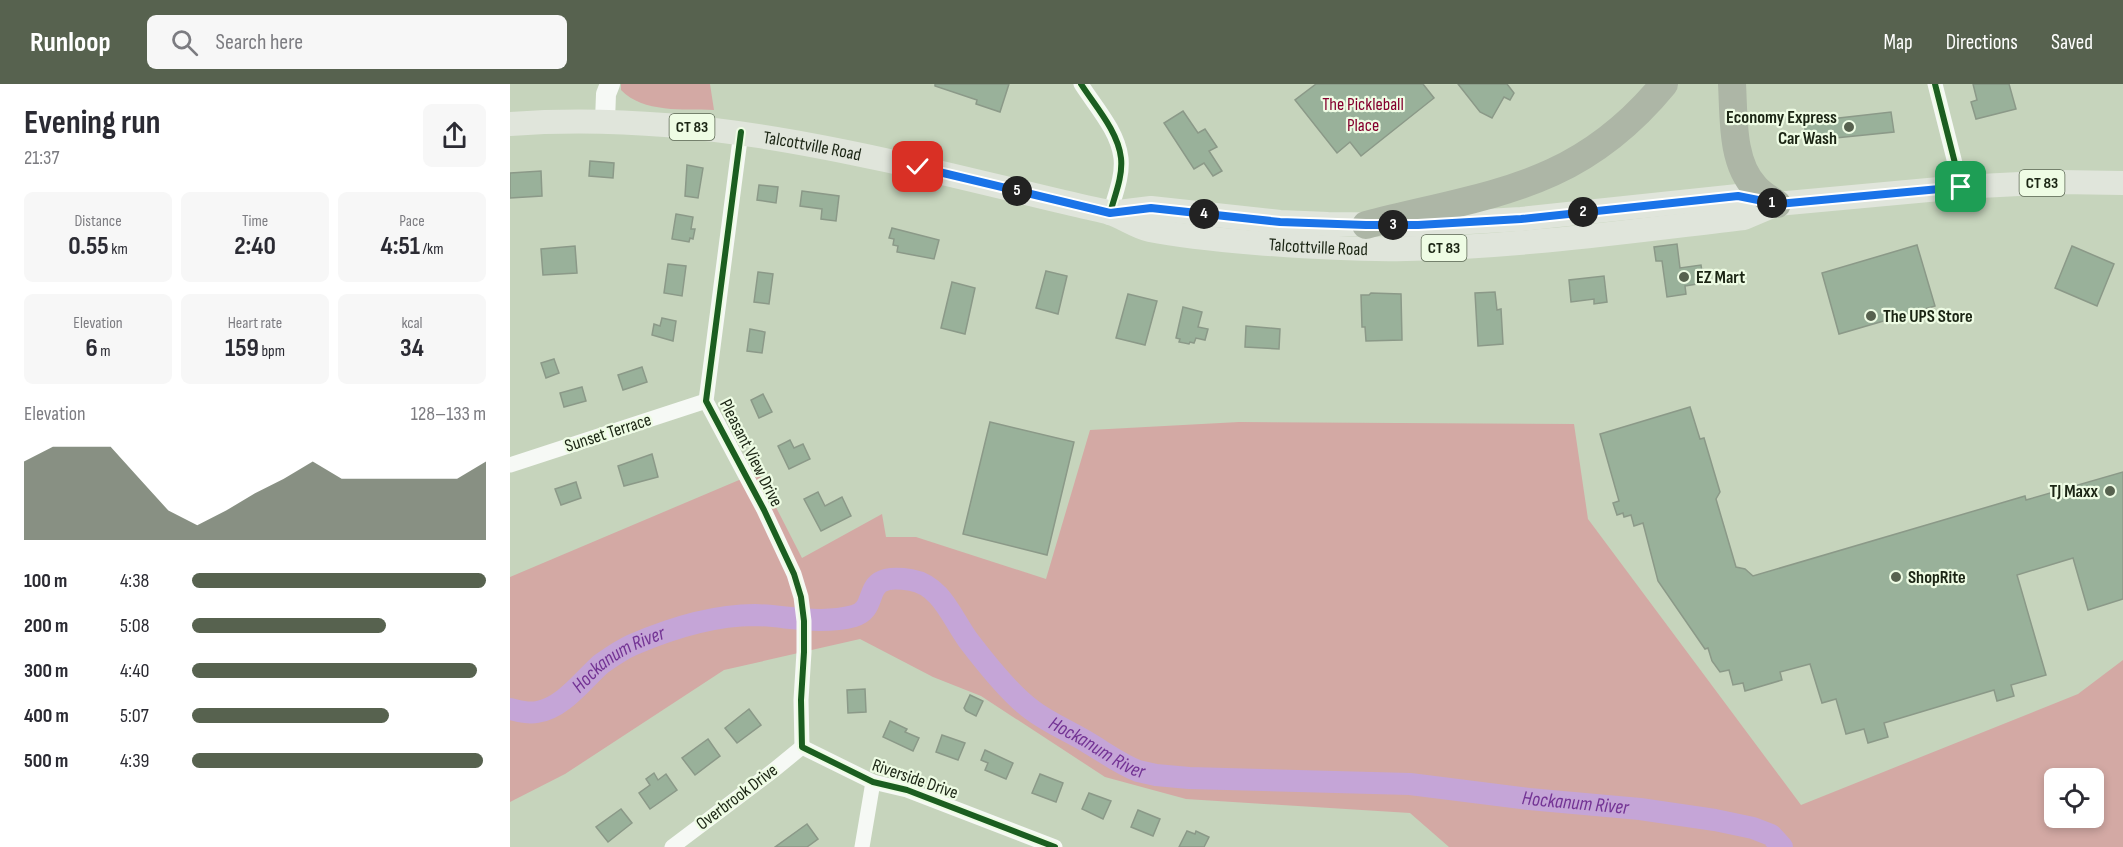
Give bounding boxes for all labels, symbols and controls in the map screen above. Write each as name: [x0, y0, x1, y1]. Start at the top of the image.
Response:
search box: [147, 15, 567, 69]
text: Runloop: [30, 26, 111, 59]
icon: search: [168, 26, 201, 59]
text: Search here: [216, 29, 303, 56]
text: Map: [1883, 30, 1913, 55]
text: Directions: [1946, 30, 2018, 55]
text: Saved: [2051, 30, 2093, 55]
park label: The Pickleball Place: [1322, 94, 1404, 136]
text: Evening run: [24, 103, 160, 143]
button: share: [423, 104, 486, 167]
place label: Economy Express Car Wash: [1726, 107, 1837, 149]
road number: CT 83: [670, 114, 714, 140]
marker: Economy Express Car Wash: [1842, 120, 1856, 134]
street label: Talcottville Road: [762, 126, 863, 165]
pin: [892, 141, 943, 192]
text: 21:37: [24, 146, 59, 170]
icon: check: [901, 150, 934, 183]
pin: [1935, 161, 1986, 212]
icon: arrive: [1944, 170, 1977, 203]
road number: CT 83: [2020, 170, 2065, 196]
pin: 5: [1002, 176, 1032, 206]
text: 5: [1013, 181, 1021, 200]
pin: 1: [1757, 188, 1787, 218]
text: 1: [1769, 193, 1775, 212]
pin: 2: [1568, 197, 1598, 227]
pin: 4: [1189, 199, 1219, 229]
text: 2: [1579, 202, 1587, 221]
text: 4: [1200, 204, 1208, 223]
pin: 3: [1378, 210, 1408, 240]
text: Distance: [74, 212, 122, 231]
text: Time: [242, 212, 268, 231]
text: Pace: [399, 212, 425, 231]
text: 3: [1389, 215, 1397, 234]
text: 0.55: [68, 231, 109, 262]
text: 2:40: [234, 231, 276, 262]
text: 4:51: [381, 231, 420, 262]
street label: Talcottville Road: [1268, 234, 1368, 260]
road number: CT 83: [1422, 235, 1466, 261]
text: km: [109, 240, 128, 259]
text: /km: [420, 240, 443, 259]
place label: EZ Mart: [1696, 267, 1745, 288]
marker: EZ Mart: [1677, 270, 1691, 284]
place label: The UPS Store: [1883, 306, 1973, 327]
marker: The UPS Store: [1864, 309, 1878, 323]
text: Elevation: [73, 314, 123, 333]
text: Heart rate: [228, 314, 282, 333]
text: kcal: [401, 314, 423, 333]
text: 6: [85, 333, 98, 364]
text: 159: [225, 333, 259, 364]
text: 34: [400, 333, 424, 364]
text: m: [98, 342, 111, 361]
text: bpm: [259, 342, 285, 361]
street label: Pleasant View Drive: [715, 396, 787, 510]
text: Elevation: [24, 402, 86, 426]
text: 128–133 m: [411, 402, 486, 426]
street label: Sunset Terrace: [562, 409, 654, 457]
place label: TJ Maxx: [2050, 481, 2098, 502]
marker: TJ Maxx: [2103, 484, 2117, 498]
place label: ShopRite: [1908, 567, 1966, 588]
text: 100 m: [24, 569, 67, 593]
text: 4:38: [120, 569, 149, 593]
marker: ShopRite: [1889, 570, 1903, 584]
text: 200 m: [24, 614, 68, 638]
text: 5:08: [120, 614, 149, 638]
water label: Hockanum River: [567, 621, 669, 698]
text: 300 m: [24, 659, 68, 683]
text: 4:40: [120, 659, 149, 683]
text: 400 m: [24, 704, 69, 728]
text: 5:07: [120, 704, 149, 728]
water label: Hockanum River: [1045, 712, 1148, 784]
text: 500 m: [24, 749, 68, 773]
text: 4:39: [120, 749, 149, 773]
street label: Riverside Drive: [869, 755, 961, 803]
street label: Overbrook Drive: [692, 760, 782, 834]
map controls: [2044, 768, 2104, 828]
button: locate: [2044, 768, 2104, 828]
water label: Hockanum River: [1521, 786, 1631, 820]

